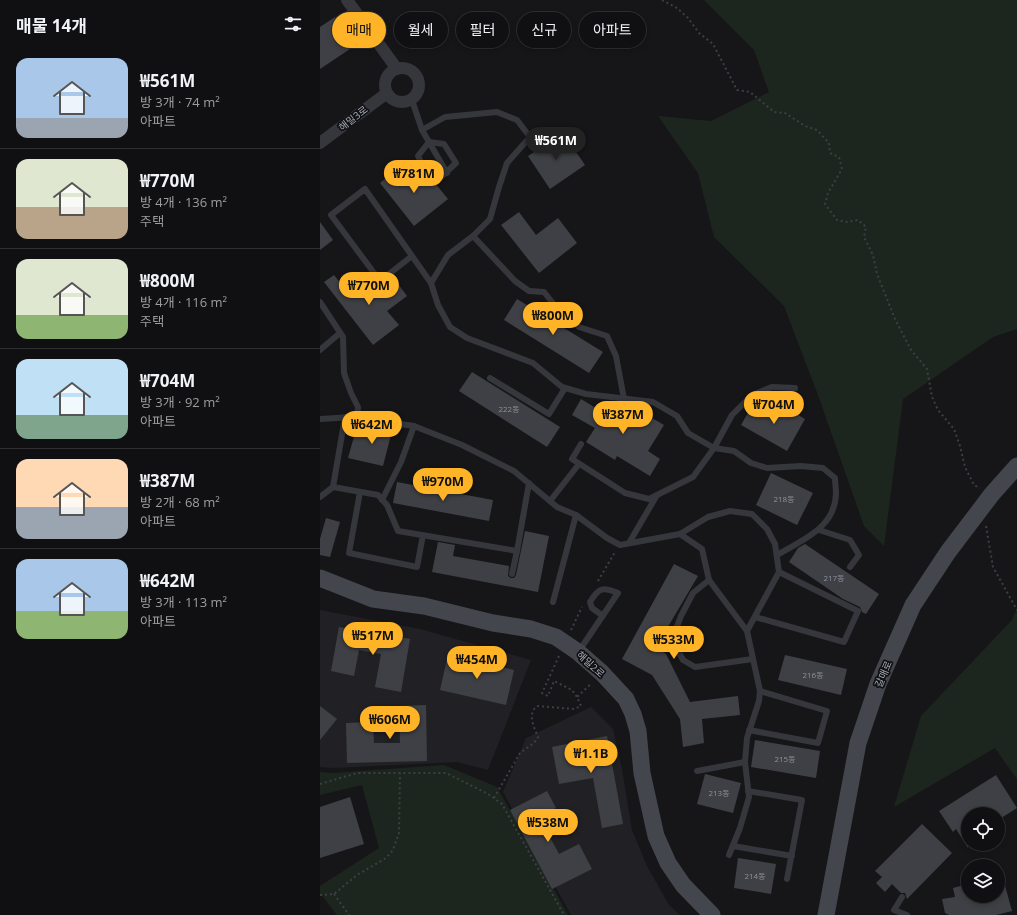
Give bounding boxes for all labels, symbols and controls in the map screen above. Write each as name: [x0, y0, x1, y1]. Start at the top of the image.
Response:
chip: 매매: [332, 12, 386, 48]
chip: 월세: [394, 12, 448, 48]
chip: 필터: [456, 12, 509, 48]
chip: 신규: [517, 12, 571, 48]
chip: 아파트: [579, 12, 646, 48]
icon: filters: [282, 13, 304, 35]
text: 매물 14개: [16, 14, 87, 37]
text: ₩561M: [140, 69, 195, 92]
icon: home: [48, 74, 96, 122]
text: 방 3개 · 74 m²: [140, 93, 220, 111]
street label: 해밀3로: [336, 102, 370, 134]
text: 아파트: [140, 112, 176, 130]
pin: ₩561M: [528, 127, 584, 161]
text: ₩561M: [535, 131, 577, 149]
pin: ₩781M: [386, 160, 442, 194]
text: ₩781M: [393, 164, 435, 182]
text: ₩770M: [140, 169, 195, 192]
icon: home: [48, 175, 96, 223]
text: 방 4개 · 136 m²: [140, 193, 227, 211]
text: 주택: [140, 212, 164, 230]
text: ₩800M: [140, 269, 195, 292]
pin: ₩770M: [341, 272, 397, 306]
icon: home: [48, 275, 96, 323]
text: ₩770M: [348, 276, 390, 294]
text: 방 4개 · 116 m²: [140, 293, 227, 311]
pin: ₩800M: [525, 302, 581, 336]
text: ₩800M: [532, 306, 574, 324]
text: 주택: [140, 312, 164, 330]
text: ₩704M: [140, 369, 195, 392]
icon: home: [48, 375, 96, 423]
pin: ₩704M: [746, 391, 802, 425]
text: 방 3개 · 92 m²: [140, 393, 220, 411]
text: ₩704M: [753, 395, 795, 413]
pin: ₩387M: [595, 401, 651, 435]
house number: 222동: [498, 403, 520, 414]
text: ₩387M: [602, 405, 644, 423]
pin: ₩642M: [344, 411, 400, 445]
text: 아파트: [140, 412, 176, 430]
text: ₩642M: [351, 415, 393, 433]
pin: ₩970M: [415, 468, 471, 502]
text: ₩387M: [140, 469, 195, 492]
text: ₩970M: [422, 472, 464, 490]
icon: home: [48, 475, 96, 523]
text: 방 2개 · 68 m²: [140, 493, 220, 511]
house number: 218동: [773, 493, 795, 504]
text: 아파트: [140, 512, 176, 530]
text: ₩642M: [140, 569, 195, 592]
house number: 217동: [823, 572, 845, 583]
icon: home: [48, 575, 96, 623]
text: 방 3개 · 113 m²: [140, 593, 227, 611]
text: 아파트: [140, 612, 176, 630]
pin: ₩517M: [345, 622, 401, 656]
text: ₩517M: [352, 626, 394, 644]
pin: ₩533M: [646, 626, 702, 660]
text: ₩533M: [653, 630, 695, 648]
pin: ₩454M: [449, 646, 505, 680]
street label: 해밀2로: [574, 648, 608, 680]
text: ₩454M: [456, 650, 498, 668]
street label: 갈매로: [871, 659, 895, 689]
house number: 216동: [802, 669, 824, 680]
pin: ₩606M: [362, 706, 418, 740]
text: ₩606M: [369, 710, 411, 728]
pin: ₩1.1B: [563, 740, 619, 774]
text: ₩1.1B: [574, 744, 608, 762]
house number: 215동: [774, 753, 796, 764]
house number: 213동: [708, 787, 730, 798]
map controls: [961, 807, 1005, 903]
button: locate: [961, 807, 1005, 851]
pin: ₩538M: [520, 809, 576, 843]
text: ₩538M: [527, 813, 569, 831]
button: layers: [961, 859, 1005, 903]
house number: 214동: [744, 870, 766, 881]

